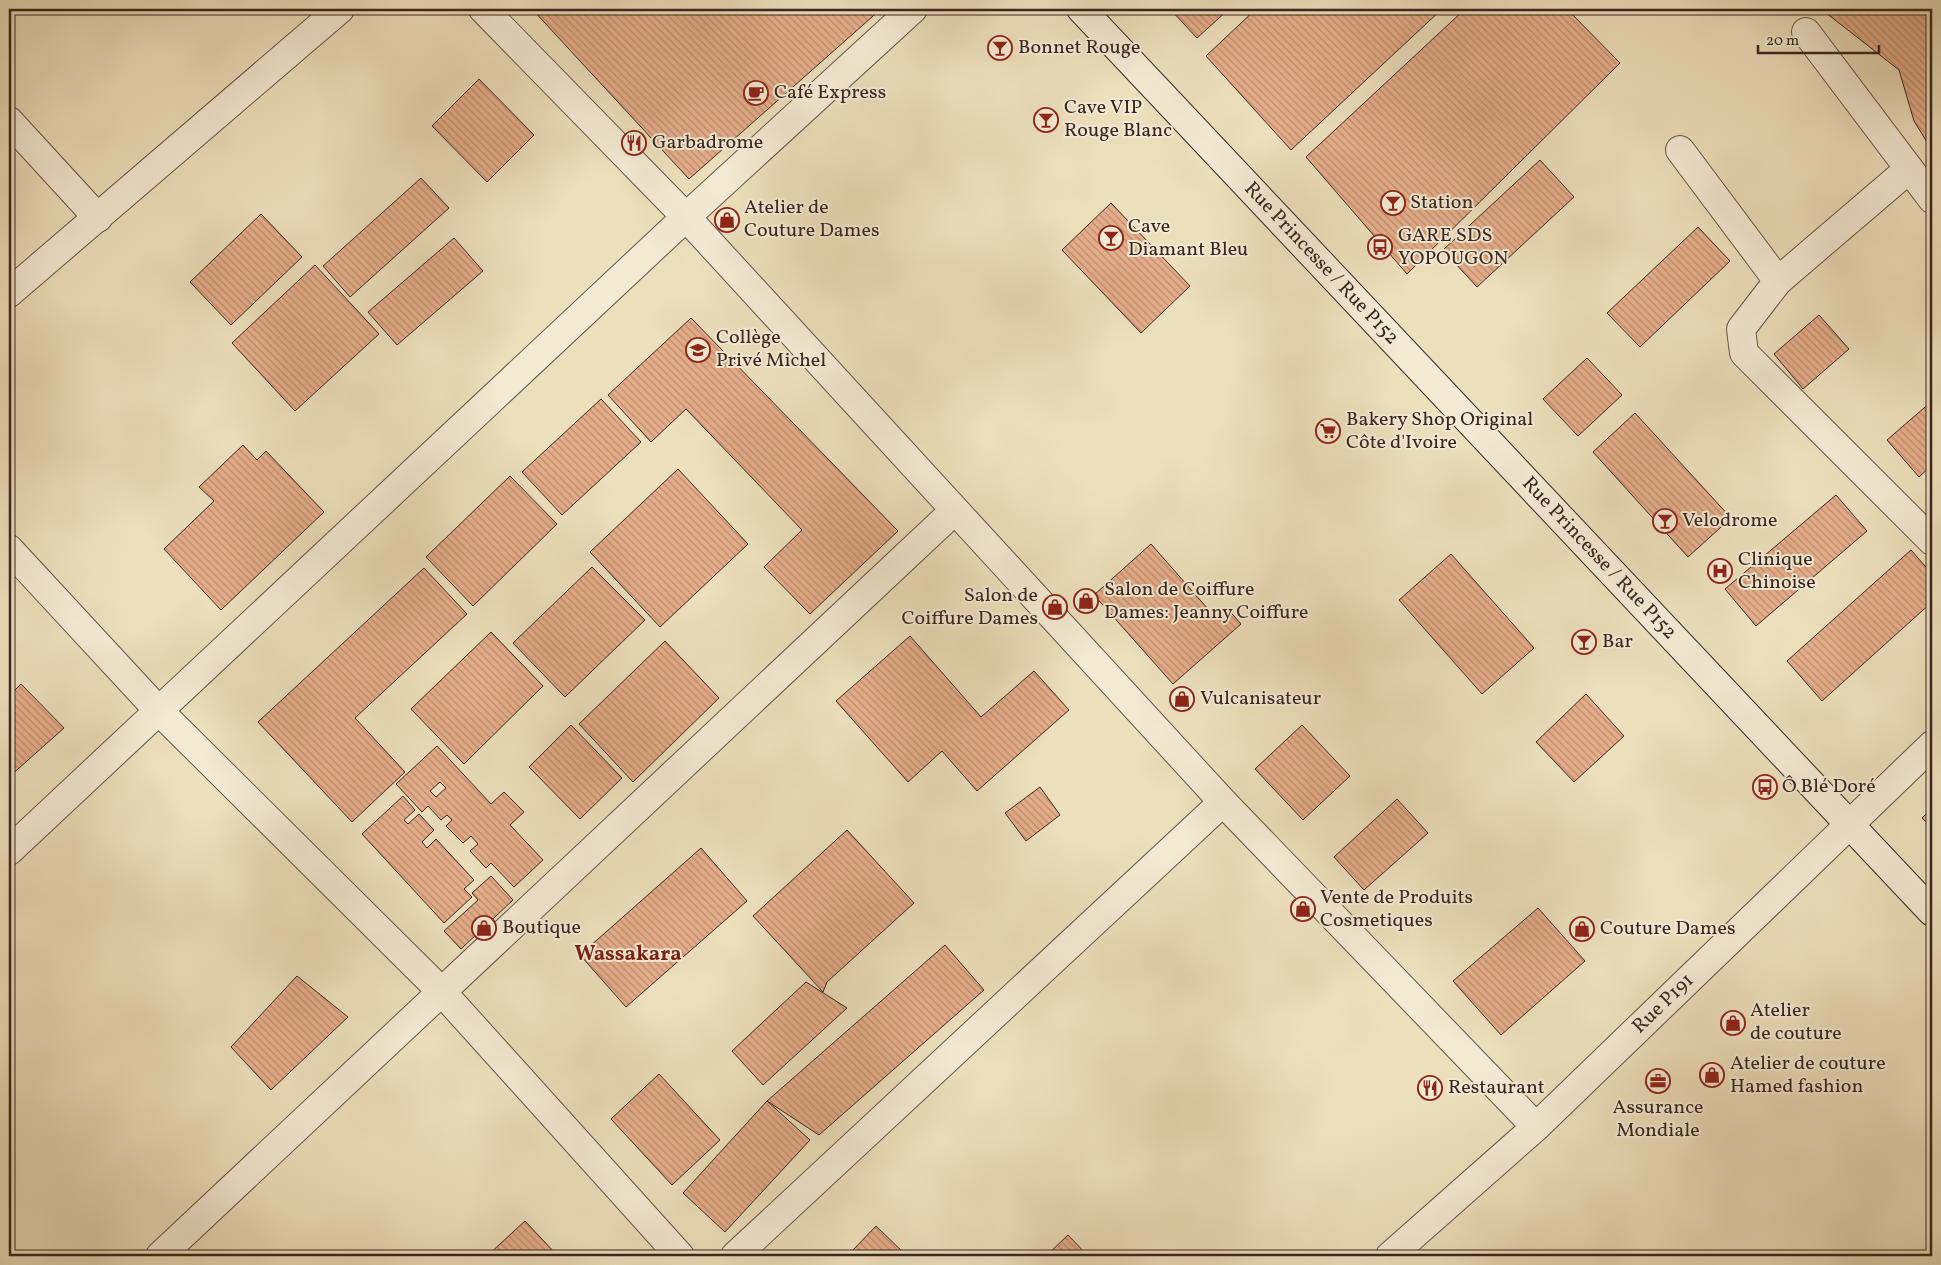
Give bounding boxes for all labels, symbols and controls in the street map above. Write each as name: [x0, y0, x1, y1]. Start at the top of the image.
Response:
scale bar: [1758, 22, 1880, 54]
text: 20 m: [1766, 31, 1799, 52]
place label: Bonnet Rouge: [1018, 34, 1140, 62]
bar icon: Bonnet Rouge: [987, 35, 1013, 61]
place label: Café Express: [774, 79, 886, 107]
cafe icon: Café Express: [743, 80, 769, 106]
place label: Cave VIP Rouge Blanc: [1064, 94, 1172, 145]
bar icon: Cave VIP Rouge Blanc: [1033, 107, 1059, 133]
place label: Garbadrome: [652, 129, 763, 157]
restaurant icon: Garbadrome: [621, 130, 647, 156]
street label: Rue Princesse / Rue P152: [1237, 176, 1405, 352]
place label: Station: [1410, 189, 1473, 217]
bar icon: Station: [1380, 190, 1406, 216]
place label: Atelier de Couture Dames: [744, 194, 879, 245]
shop icon: Atelier de Couture Dames: [714, 207, 740, 233]
place label: Cave Diamant Bleu: [1128, 213, 1248, 264]
place label: GARE SDS YOPOUGON: [1398, 222, 1508, 273]
bar icon: Cave Diamant Bleu: [1098, 225, 1124, 251]
bus stop icon: GARE SDS YOPOUGON: [1367, 234, 1393, 260]
place label: Collège Privé Michel: [716, 324, 826, 375]
school or university icon: Collège Privé Michel: [685, 337, 711, 363]
place label: Bakery Shop Original Côte d'Ivoire: [1346, 406, 1533, 457]
supermarket icon: Bakery Shop Original Côte d'Ivoire: [1315, 418, 1341, 444]
street label: Rue Princesse / Rue P152: [1515, 471, 1683, 646]
place label: Velodrome: [1682, 507, 1777, 535]
bar icon: Velodrome: [1652, 508, 1678, 534]
place label: Clinique Chinoise: [1738, 546, 1816, 597]
hospital icon: Clinique Chinoise: [1707, 558, 1733, 584]
place label: Salon de Coiffure Dames: Jeanny Coiffure: [1104, 576, 1309, 627]
place label: Salon de Coiffure Dames: [902, 582, 1038, 633]
shop icon: Salon de Coiffure Dames: Jeanny Coiffure: [1073, 588, 1099, 614]
shop icon: Salon de Coiffure Dames: [1042, 594, 1068, 620]
place label: Bar: [1602, 628, 1633, 656]
bar icon: Bar: [1571, 629, 1597, 655]
place label: Vulcanisateur: [1200, 685, 1321, 713]
shop icon: Vulcanisateur: [1169, 686, 1195, 712]
place label: Ô Blé Doré: [1782, 773, 1876, 801]
bus stop icon: Ô Blé Doré: [1752, 774, 1778, 800]
place label: Vente de Produits Cosmetiques: [1320, 884, 1473, 935]
shop icon: Vente de Produits Cosmetiques: [1290, 896, 1316, 922]
place label: Boutique: [502, 914, 581, 942]
shop icon: Boutique: [471, 915, 497, 941]
place label: Couture Dames: [1600, 915, 1735, 943]
shop icon: Couture Dames: [1569, 916, 1595, 942]
district label: Wassakara: [574, 940, 682, 969]
street label: Rue P191: [1626, 968, 1701, 1040]
place label: Atelier de couture: [1750, 997, 1842, 1048]
shop icon: Atelier de couture: [1720, 1010, 1746, 1036]
place label: Atelier de couture Hamed fashion: [1730, 1050, 1886, 1101]
shop icon: Atelier de couture Hamed fashion: [1699, 1062, 1725, 1088]
office icon: Assurance Mondiale: [1645, 1068, 1671, 1094]
place label: Restaurant: [1448, 1074, 1545, 1102]
restaurant icon: Restaurant: [1417, 1075, 1443, 1101]
place label: Assurance Mondiale: [1612, 1094, 1704, 1145]

